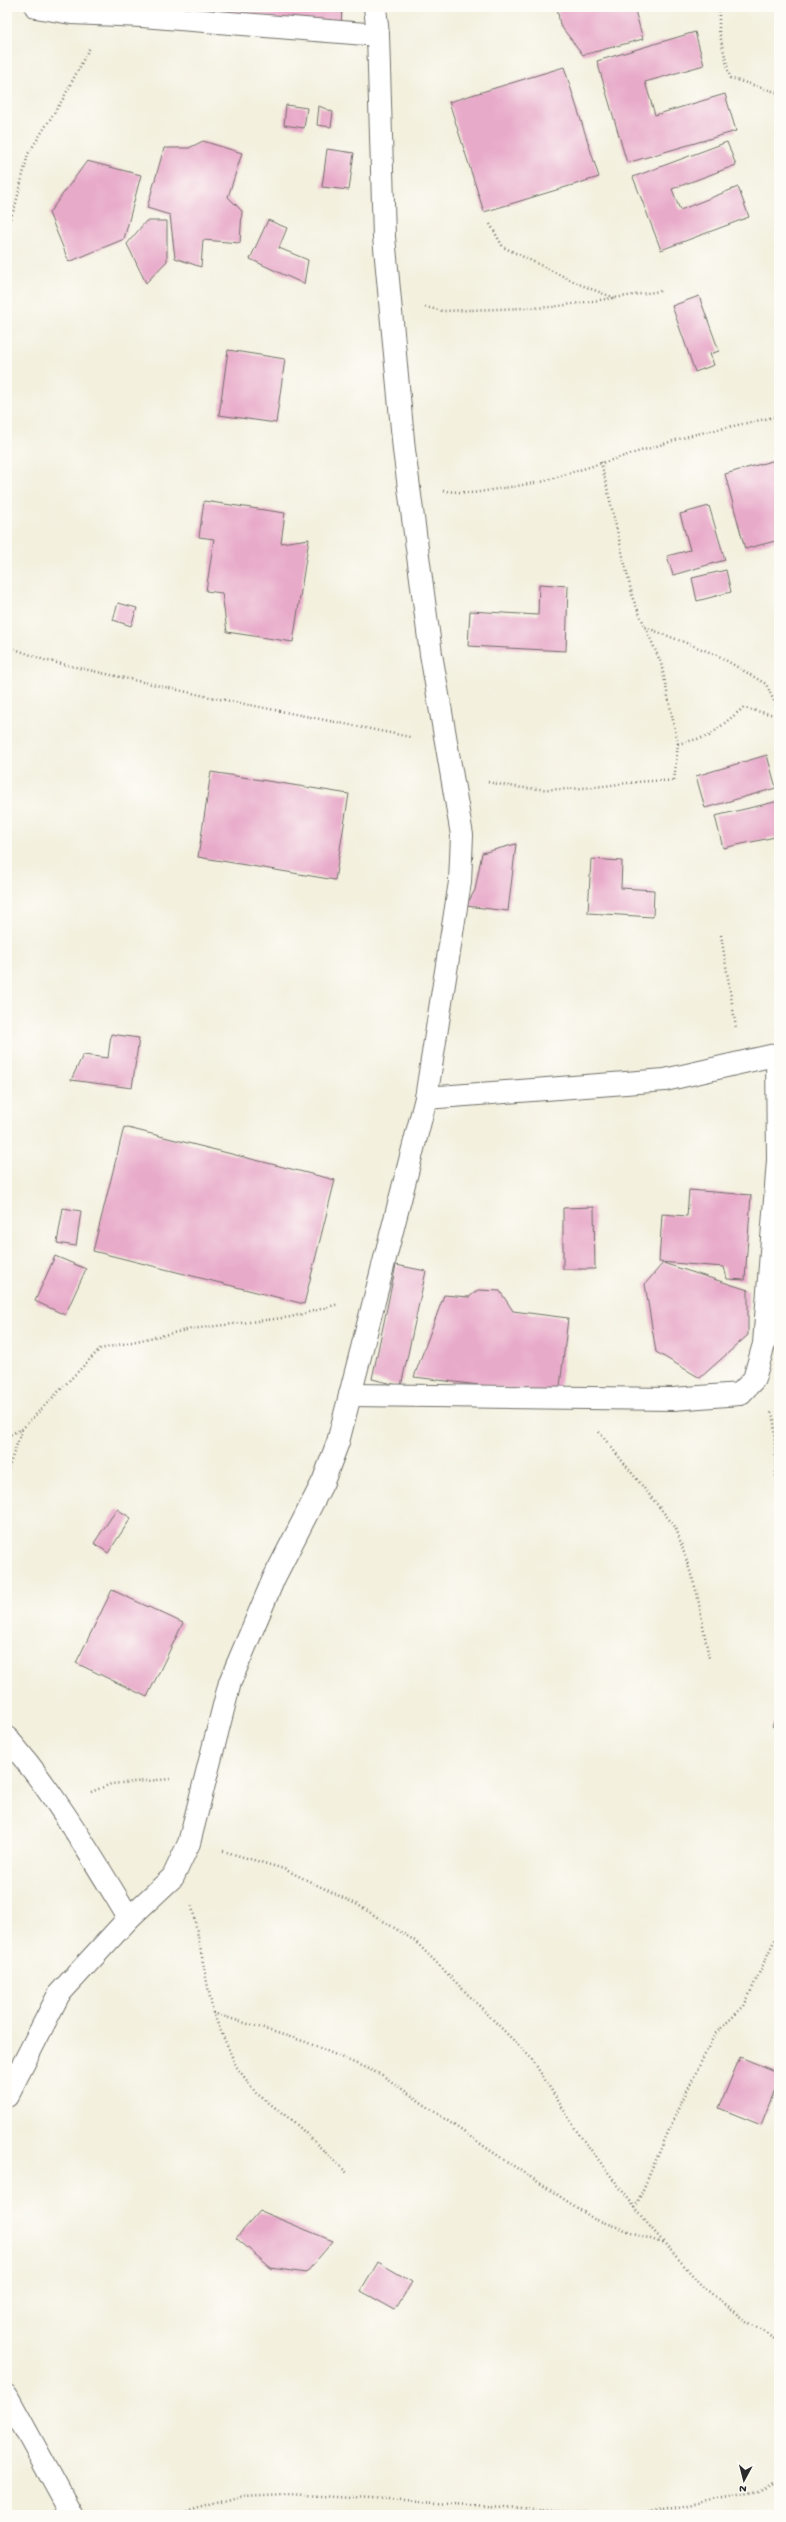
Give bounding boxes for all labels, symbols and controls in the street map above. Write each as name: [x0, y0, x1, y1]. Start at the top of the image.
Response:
north arrow: [724, 2460, 764, 2500]
text: N: [739, 2482, 747, 2494]

